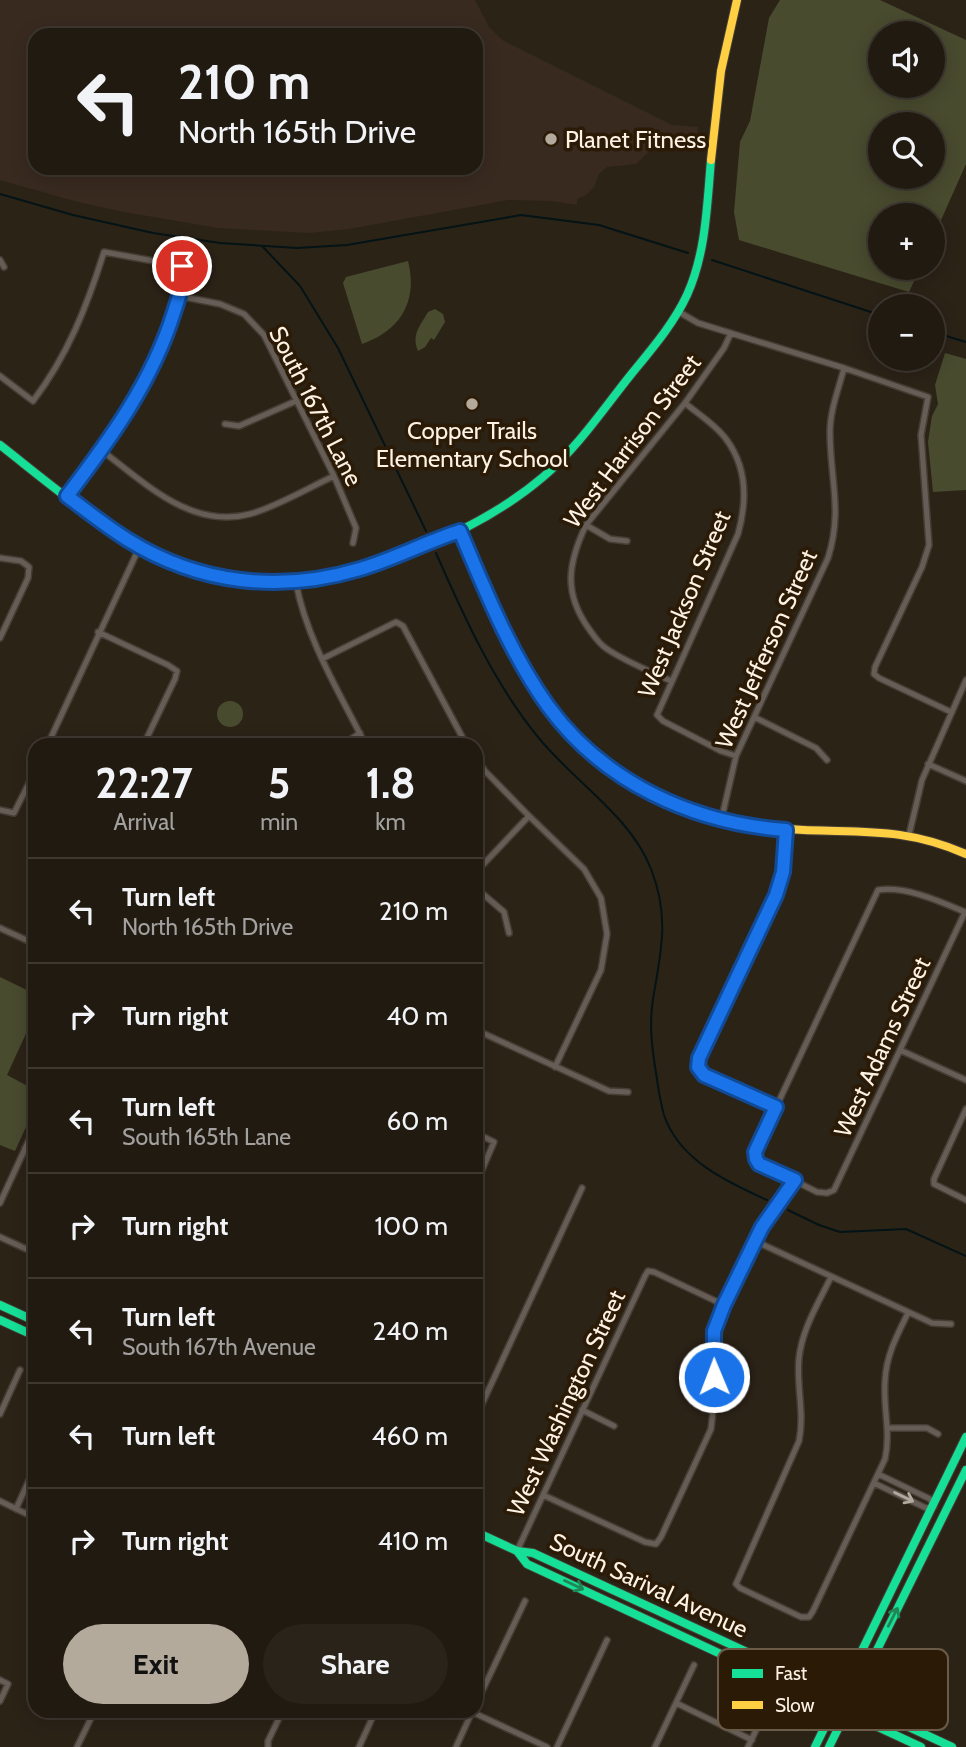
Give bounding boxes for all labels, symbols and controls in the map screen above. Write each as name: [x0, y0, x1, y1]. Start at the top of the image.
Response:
map controls: [868, 21, 945, 371]
button: sound: [868, 21, 945, 98]
text: 210 m: [178, 52, 310, 111]
icon: left: [63, 56, 154, 147]
text: North 165th Drive: [178, 112, 416, 151]
button: search: [868, 112, 945, 189]
place label: Planet Fitness: [565, 125, 706, 154]
marker: Planet Fitness: [543, 131, 559, 147]
button: +: [868, 203, 945, 280]
pin: [152, 236, 212, 296]
icon: arrive: [163, 247, 201, 285]
button: −: [868, 294, 945, 371]
street label: South 167th Lane: [263, 321, 369, 491]
street label: West Harrison Street: [557, 349, 707, 533]
marker: Copper Trails Elementary School: [464, 396, 480, 412]
place label: Copper Trails Elementary School: [376, 416, 569, 473]
street label: West Jackson Street: [632, 506, 736, 702]
street label: West Jefferson Street: [709, 545, 823, 753]
text: 22:27: [95, 757, 193, 809]
text: 5: [268, 757, 290, 809]
text: 1.8: [365, 757, 416, 809]
text: Arrival: [113, 808, 175, 836]
text: min: [260, 808, 298, 836]
text: km: [375, 808, 406, 836]
text: Turn left: [122, 881, 215, 913]
icon: left: [63, 892, 101, 930]
text: 210 m: [379, 895, 448, 927]
text: North 165th Drive: [122, 913, 293, 941]
street label: West Adams Street: [828, 953, 936, 1141]
icon: right: [63, 997, 101, 1035]
text: Turn right: [122, 1000, 228, 1032]
text: 40 m: [386, 1000, 448, 1032]
text: Turn left: [122, 1091, 215, 1123]
icon: left: [63, 1102, 101, 1140]
text: 60 m: [386, 1105, 448, 1137]
text: South 165th Lane: [122, 1123, 291, 1151]
icon: right: [63, 1207, 101, 1245]
text: Turn right: [122, 1210, 228, 1242]
text: 100 m: [375, 1210, 448, 1242]
street label: West Washington Street: [501, 1285, 631, 1521]
text: Turn left: [122, 1301, 215, 1333]
icon: left: [63, 1312, 101, 1350]
text: 240 m: [373, 1315, 448, 1347]
text: South 167th Avenue: [122, 1333, 316, 1361]
position arrow: [677, 1340, 751, 1414]
icon: left: [63, 1417, 101, 1455]
text: Turn left: [122, 1420, 215, 1452]
text: 460 m: [371, 1420, 448, 1452]
one-way arrow: [893, 1491, 914, 1505]
icon: right: [63, 1522, 101, 1560]
text: Turn right: [122, 1525, 228, 1557]
text: 410 m: [378, 1525, 448, 1557]
street label: South Sarival Avenue: [546, 1526, 752, 1644]
one-way arrow: [564, 1580, 585, 1593]
one-way arrow: [886, 1607, 900, 1628]
button: Exit: [63, 1624, 249, 1704]
button: Share: [263, 1624, 448, 1704]
legend: [718, 1649, 948, 1730]
text: Fast: [775, 1662, 808, 1685]
text: Slow: [775, 1694, 815, 1717]

